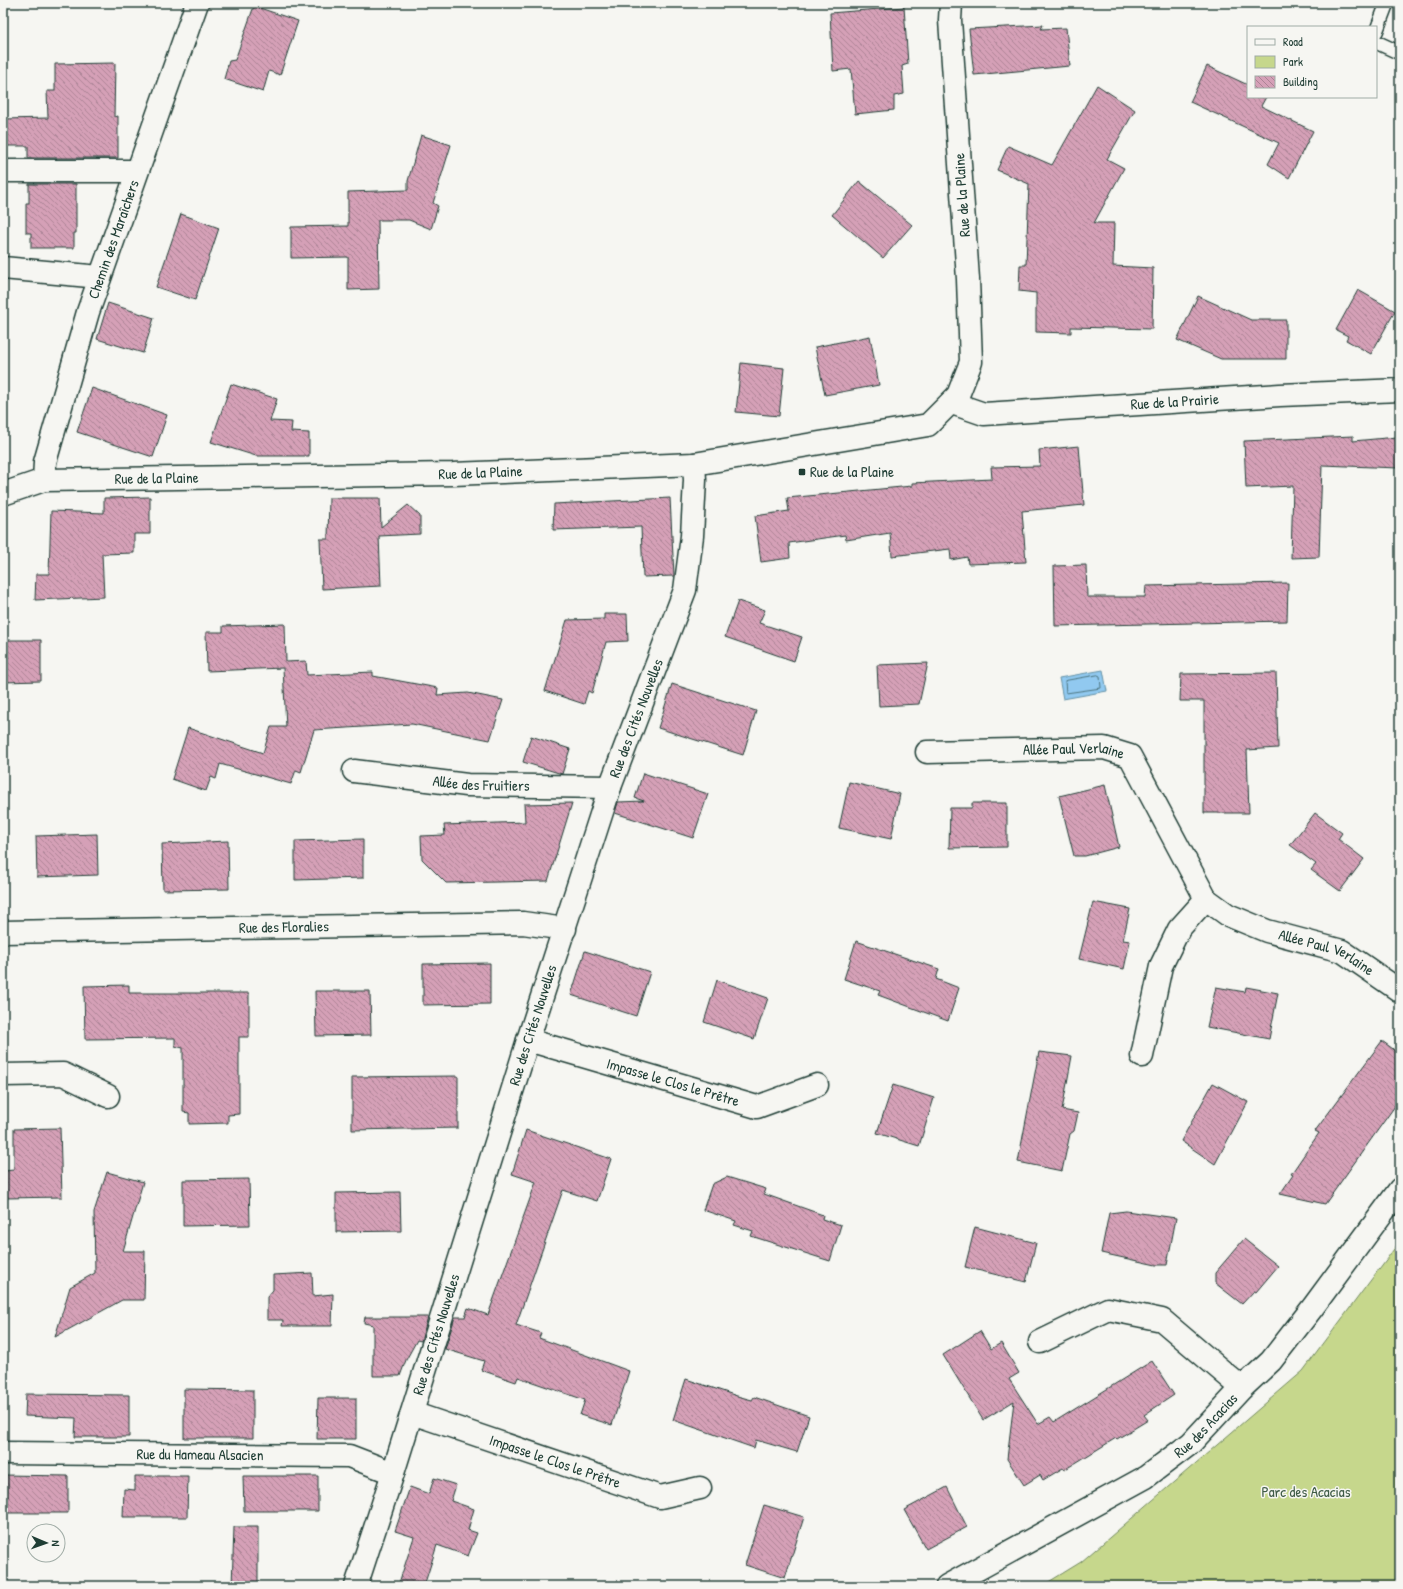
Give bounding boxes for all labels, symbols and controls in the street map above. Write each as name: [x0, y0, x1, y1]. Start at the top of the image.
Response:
legend: [1247, 26, 1377, 98]
text: Road: [1283, 33, 1303, 50]
text: Park: [1283, 53, 1303, 70]
text: Building: [1283, 73, 1318, 90]
street label: Rue de la Plaine: [948, 152, 975, 238]
street label: Chemin des Maraîchers: [82, 177, 144, 302]
street label: Rue de la Prairie: [1130, 388, 1219, 415]
street label: Rue de la Plaine: [438, 460, 523, 484]
place label: Rue de la Plaine: [810, 461, 894, 482]
street label: Rue de la Plaine: [114, 467, 199, 489]
marker: Rue de la Plaine: [797, 467, 807, 477]
street label: Rue des Cités Nouvelles: [604, 655, 668, 780]
street label: Allée Paul Verlaine: [1023, 737, 1127, 764]
street label: Allée des Fruitiers: [432, 770, 530, 796]
street label: Rue des Floralies: [239, 915, 329, 938]
street label: Allée Paul Verlaine: [1276, 924, 1379, 980]
street label: Rue des Cités Nouvelles: [503, 962, 562, 1088]
street label: Impasse le Clos le Prêtre: [604, 1053, 742, 1111]
street label: Rue des Cités Nouvelles: [407, 1271, 464, 1397]
street label: Rue des Acacias: [1169, 1388, 1242, 1462]
street label: Impasse le Clos le Prêtre: [487, 1429, 624, 1493]
street label: Rue du Hameau Alsacien: [136, 1443, 264, 1465]
park label: Parc des Acacias: [1261, 1481, 1351, 1502]
north arrow: [26, 1523, 66, 1563]
text: N: [49, 1540, 63, 1547]

